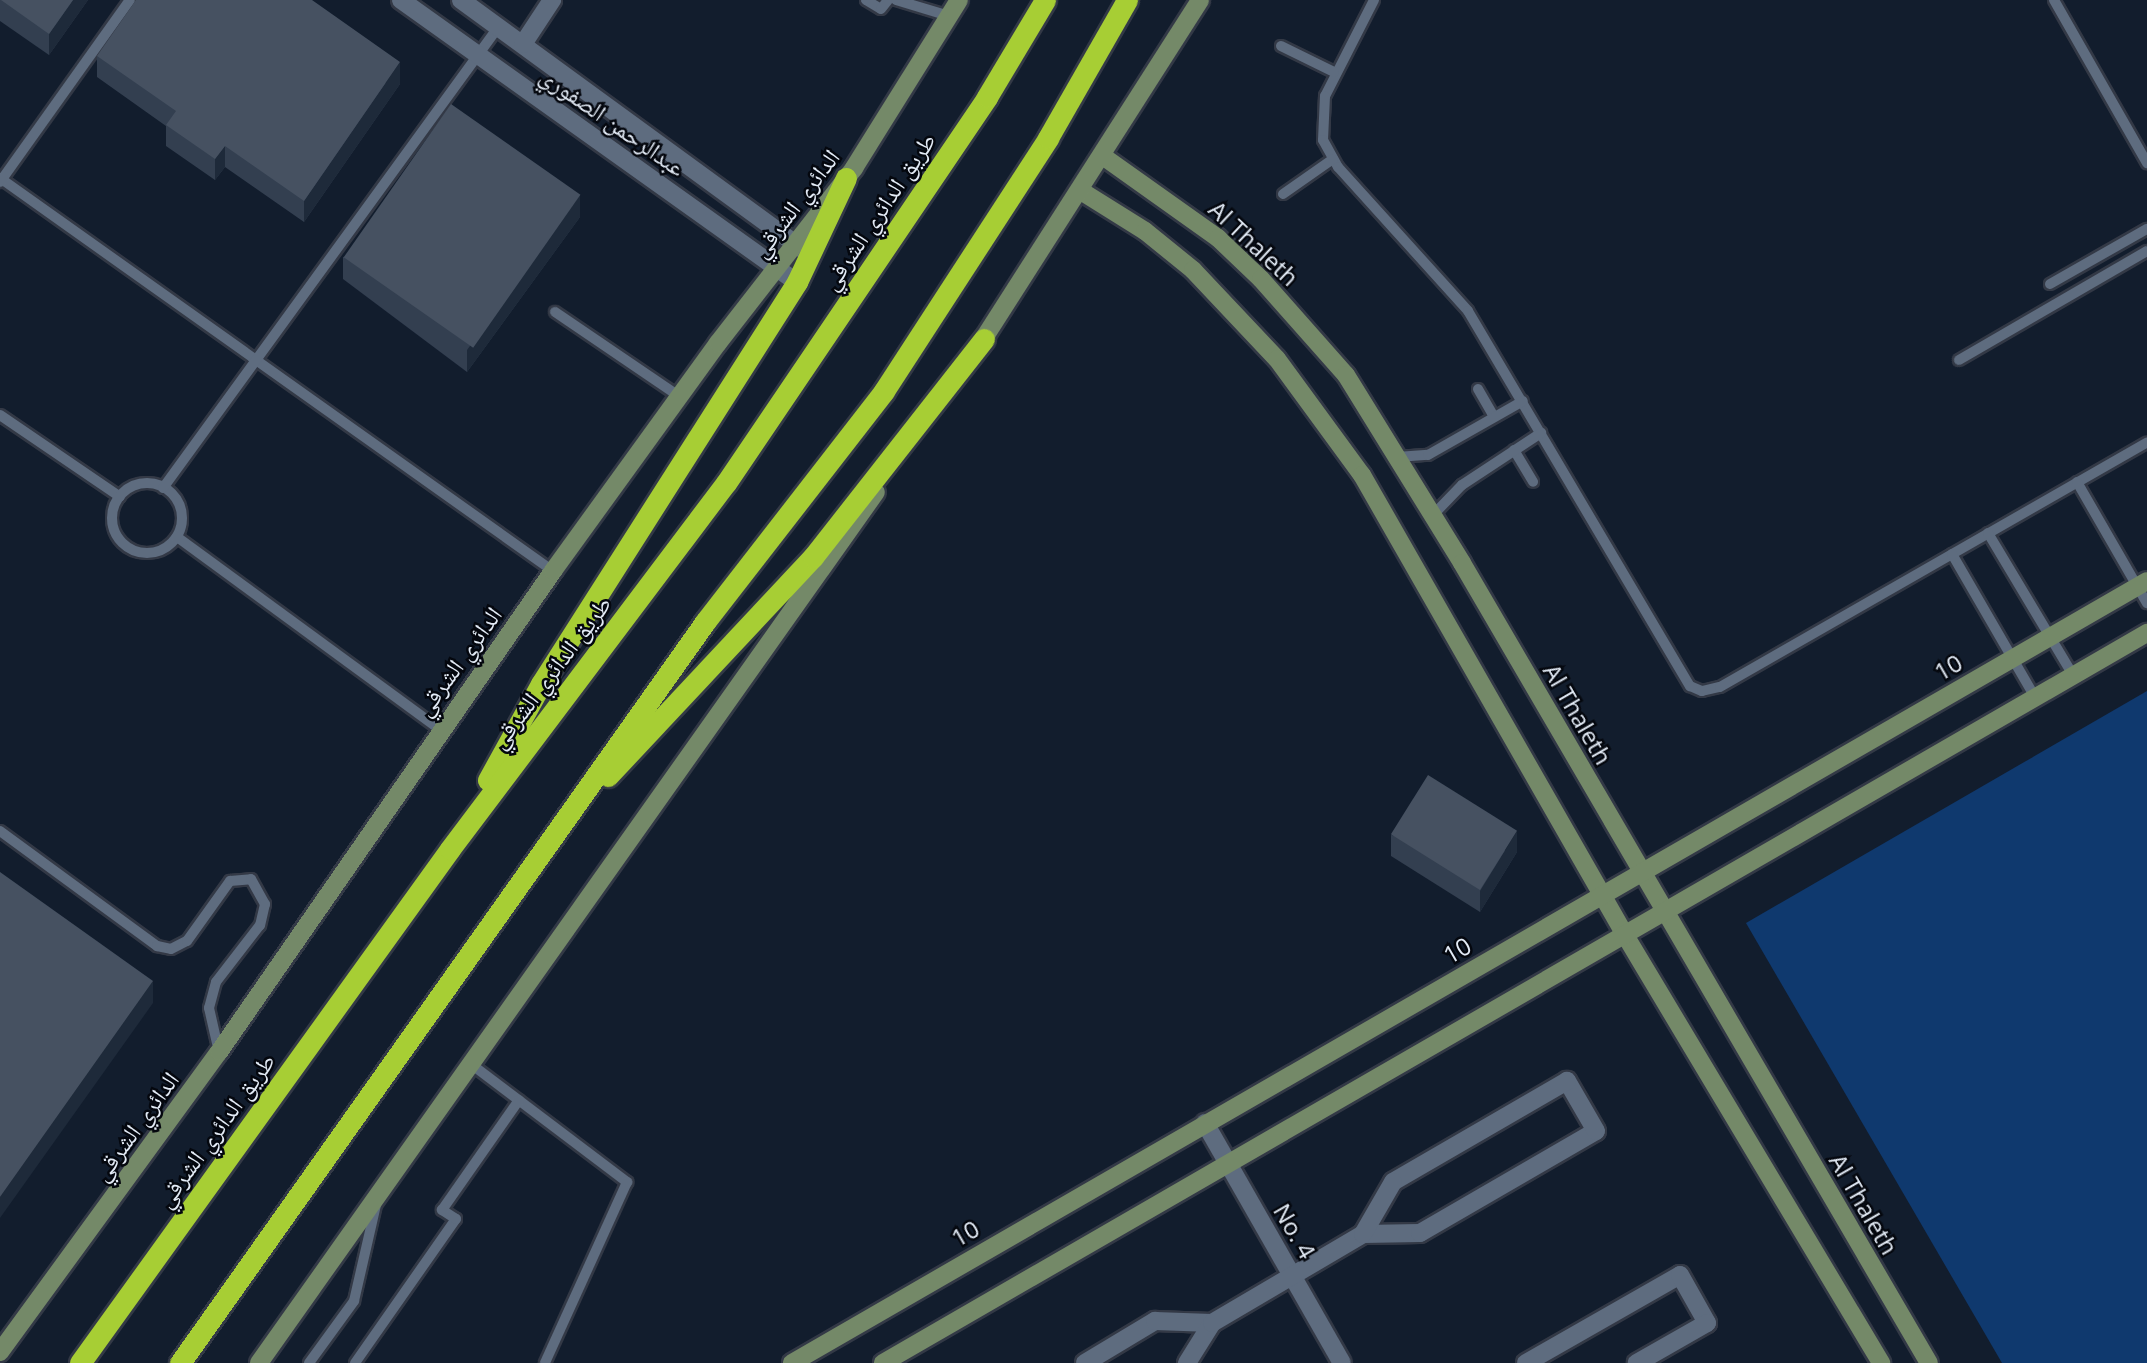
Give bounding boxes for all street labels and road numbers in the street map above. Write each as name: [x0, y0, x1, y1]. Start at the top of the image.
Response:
street label: عبدالرحمن الصفوري: [535, 60, 691, 182]
street label: طريق الدائري الشرقي: [815, 127, 941, 295]
street label: الدائري الشرقي: [745, 143, 845, 263]
street label: Al Thaleth: [1203, 194, 1305, 292]
street label: طريق الدائري الشرقي: [483, 590, 617, 754]
street label: الدائري الشرقي: [409, 601, 507, 721]
street label: 10: [1929, 648, 1967, 686]
street label: Al Thaleth: [1538, 658, 1618, 770]
street label: 10: [1438, 931, 1476, 969]
street label: طريق الدائري الشرقي: [149, 1047, 281, 1213]
street label: الدائري الشرقي: [86, 1066, 184, 1186]
street label: Al Thaleth: [1824, 1148, 1904, 1260]
street label: No. 4: [1268, 1198, 1322, 1264]
street label: 10: [946, 1214, 984, 1252]

